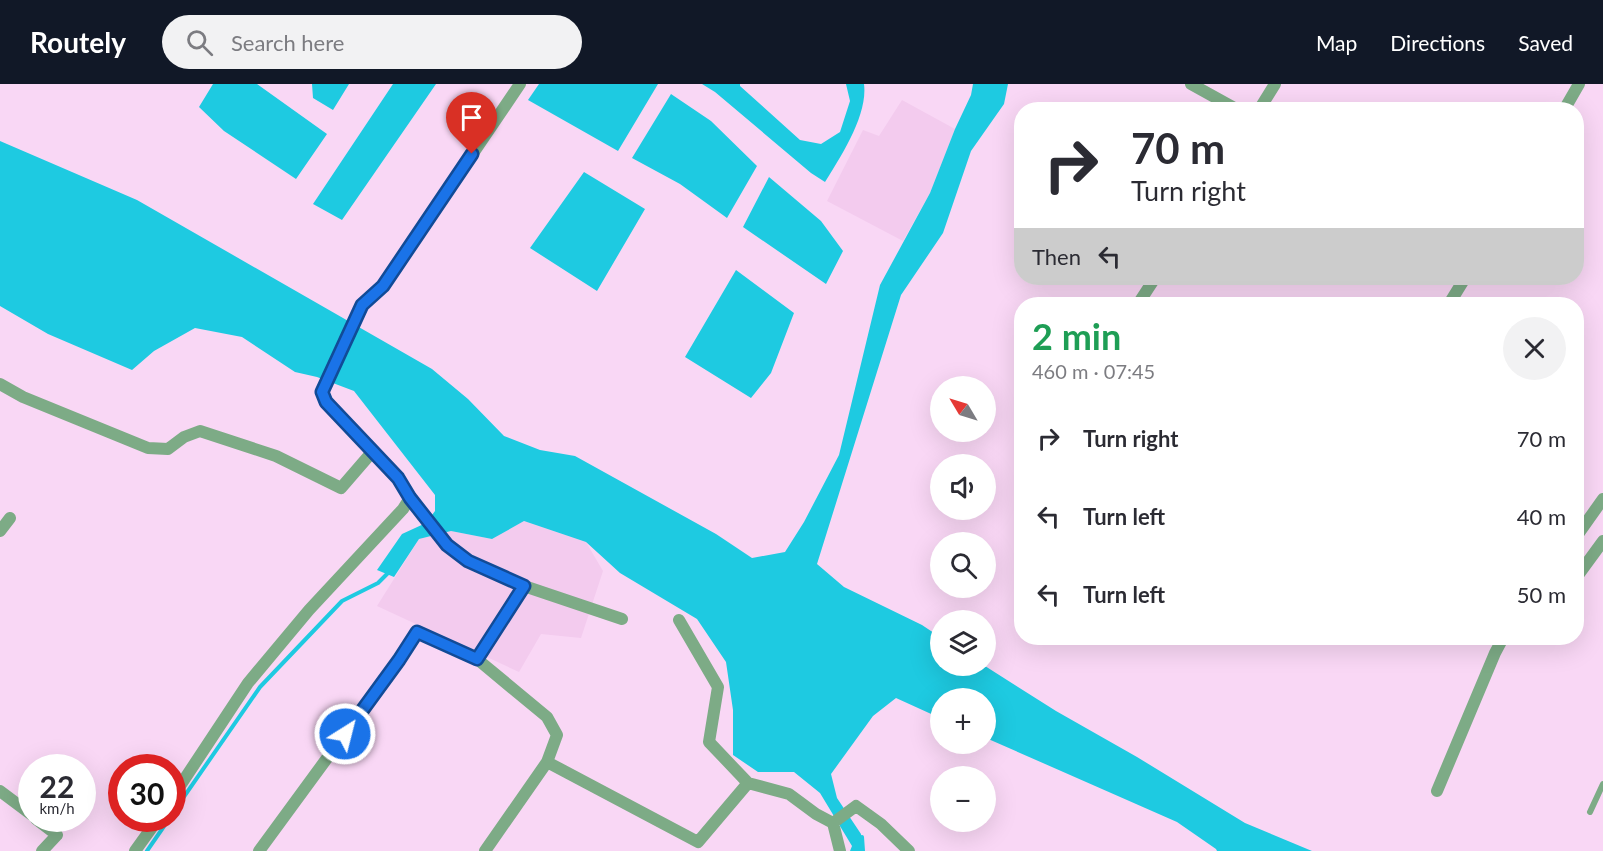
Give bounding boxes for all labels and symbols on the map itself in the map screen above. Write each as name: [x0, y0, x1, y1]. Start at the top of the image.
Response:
pin: [446, 92, 497, 154]
north arrow: [930, 376, 996, 442]
position arrow: [313, 702, 377, 766]
speed limit sign: 30: [108, 754, 186, 832]

